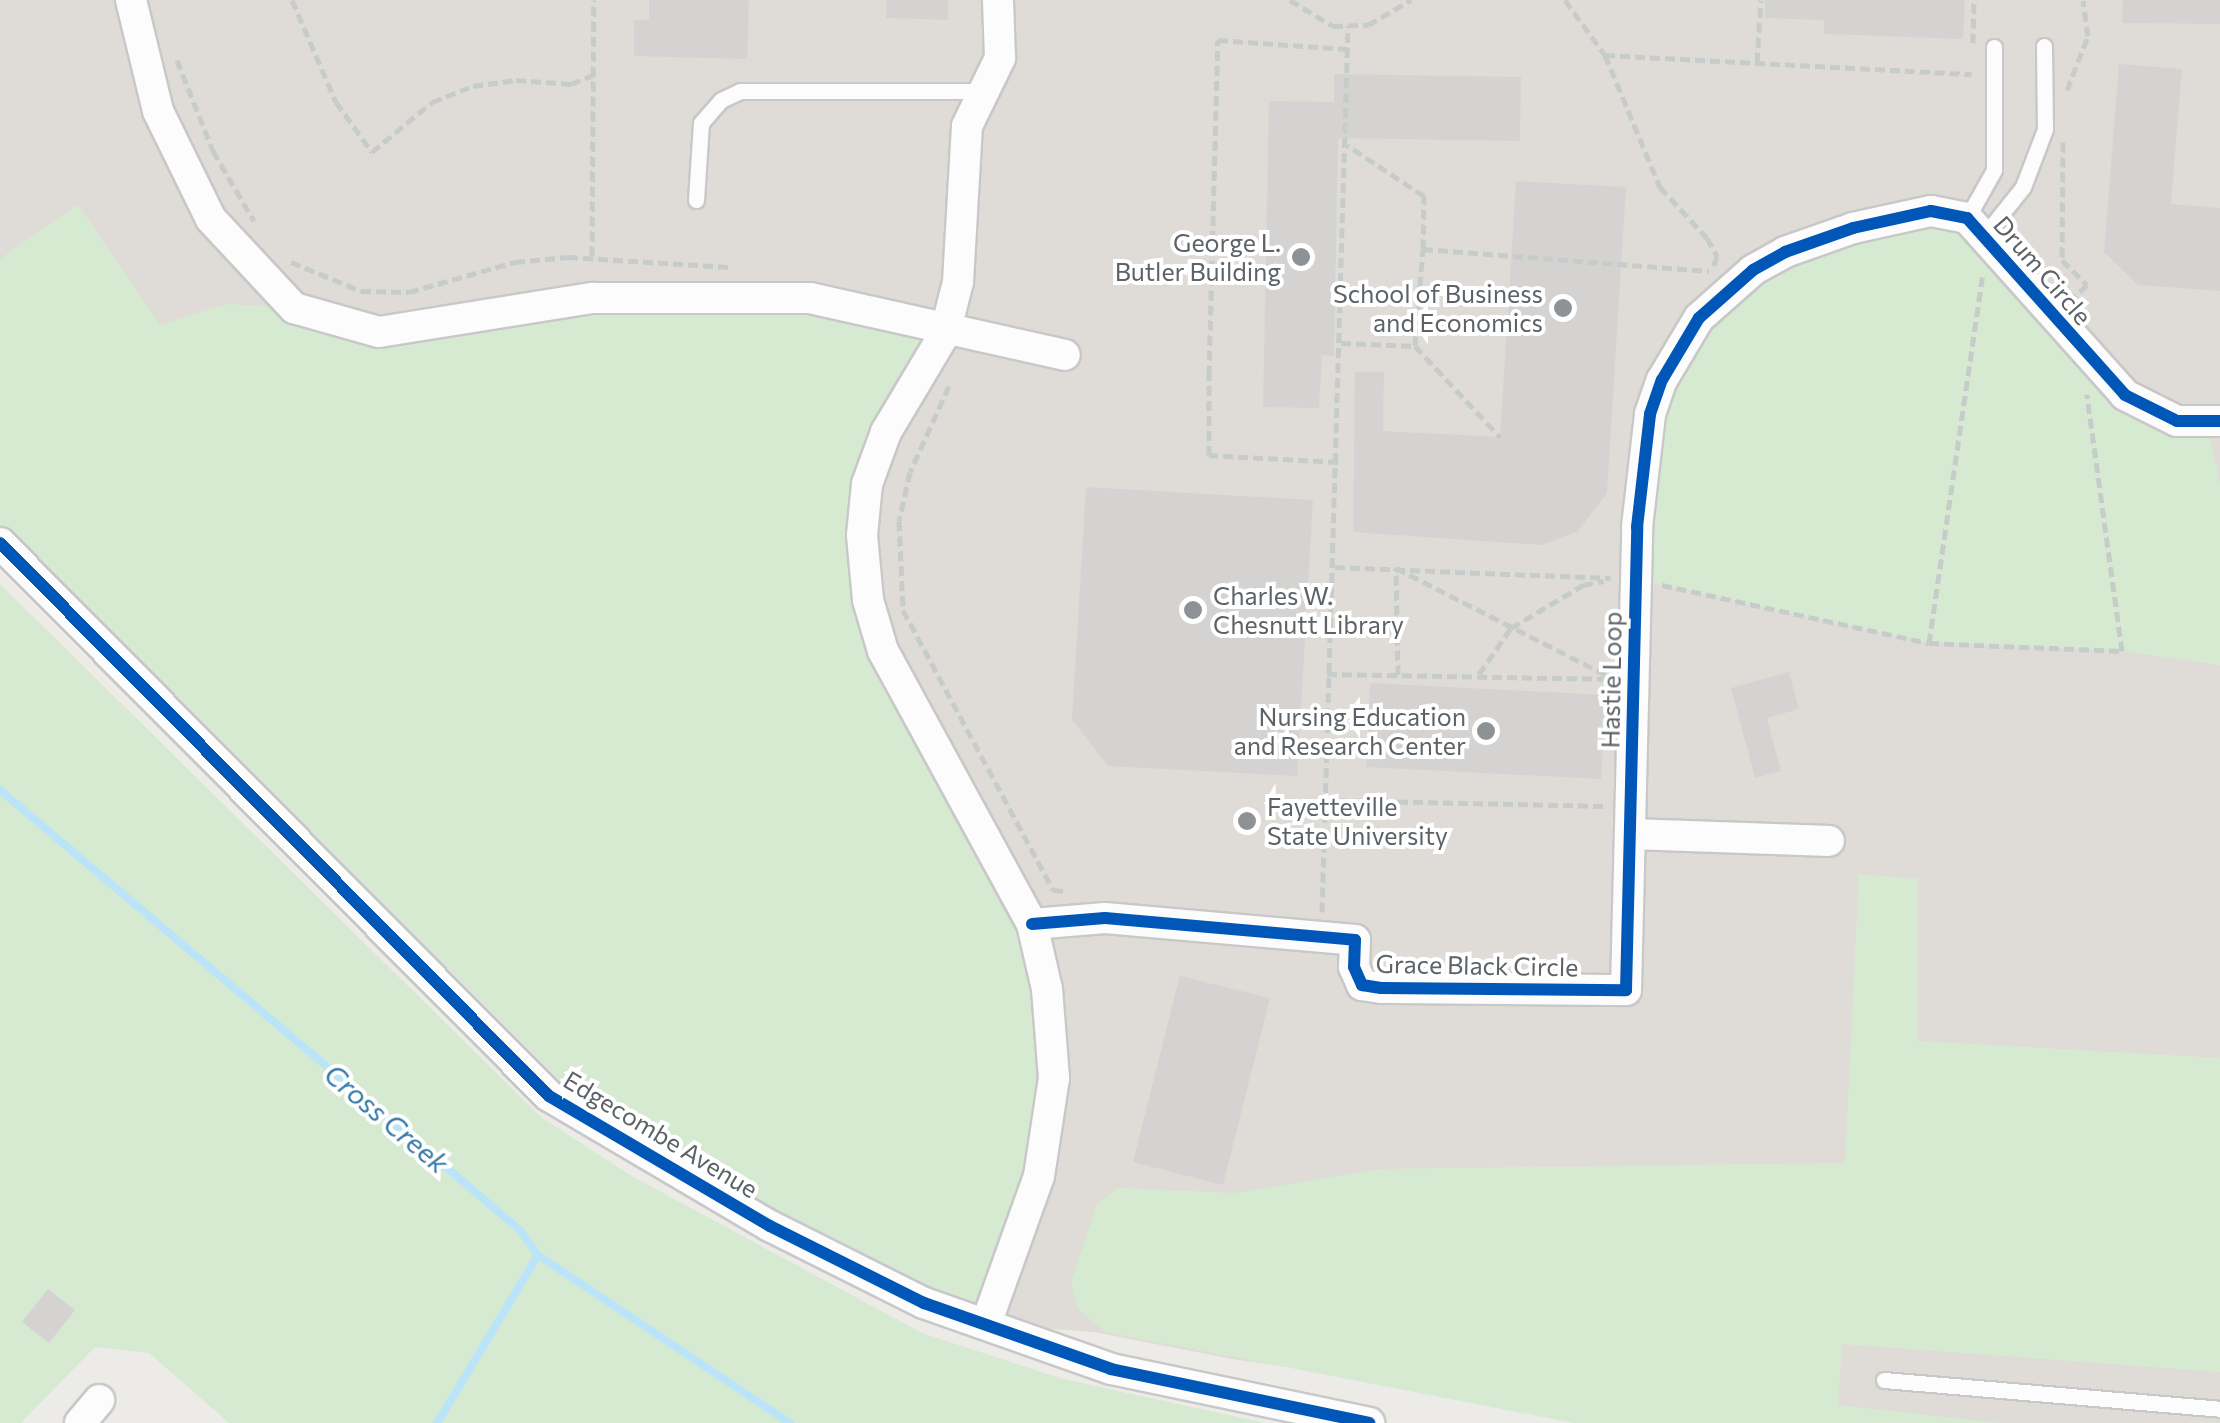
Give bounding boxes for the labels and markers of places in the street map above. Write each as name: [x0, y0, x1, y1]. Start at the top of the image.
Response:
place label: George L. Butler Building: [1115, 228, 1281, 287]
marker: George L. Butler Building: [1290, 246, 1312, 268]
place label: School of Business and Economics: [1333, 279, 1543, 338]
marker: School of Business and Economics: [1552, 297, 1574, 319]
place label: Charles W. Chesnutt Library: [1213, 581, 1404, 640]
marker: Charles W. Chesnutt Library: [1182, 599, 1204, 621]
place label: Nursing Education and Research Center: [1234, 702, 1466, 761]
marker: Nursing Education and Research Center: [1475, 720, 1497, 742]
place label: Fayetteville State University: [1267, 792, 1448, 851]
marker: Fayetteville State University: [1236, 810, 1258, 832]

